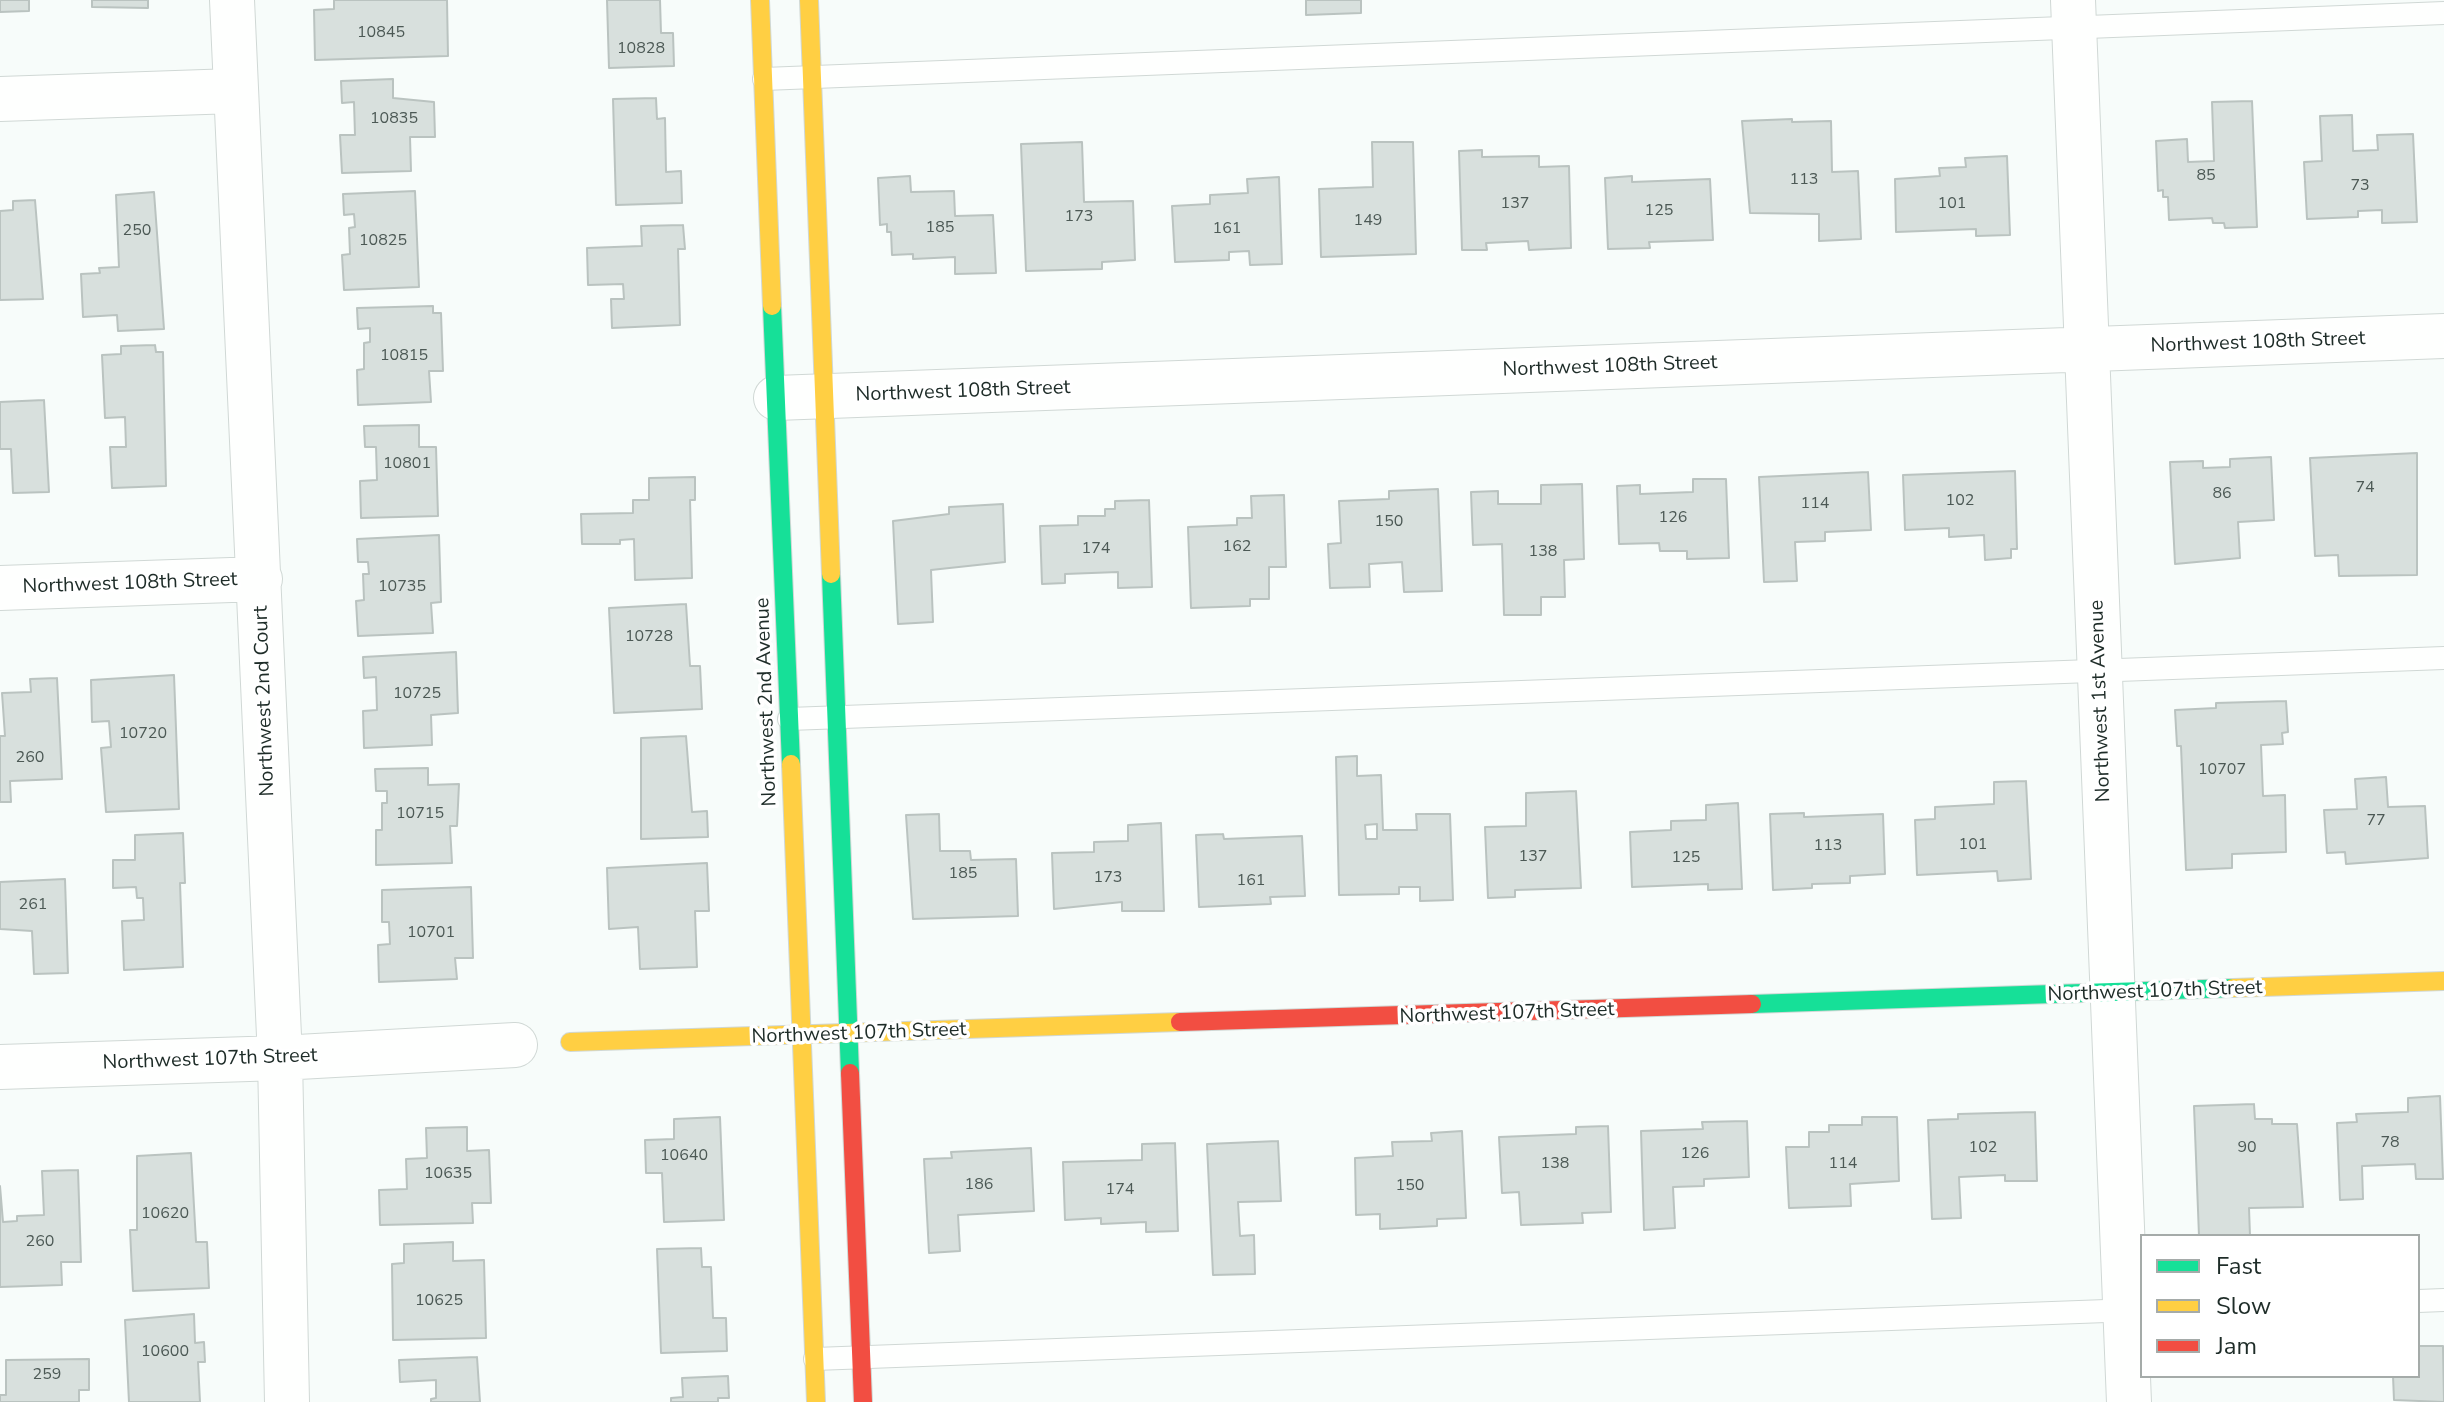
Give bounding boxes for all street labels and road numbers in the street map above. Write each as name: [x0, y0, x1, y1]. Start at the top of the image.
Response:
street label: Northwest 108th Street: [2150, 327, 2366, 359]
street label: Northwest 108th Street: [1502, 351, 1718, 383]
street label: Northwest 108th Street: [855, 376, 1071, 408]
street label: Northwest 108th Street: [22, 568, 238, 600]
street label: Northwest 2nd Avenue: [751, 597, 783, 807]
street label: Northwest 1st Avenue: [2085, 599, 2117, 803]
street label: Northwest 2nd Court: [250, 605, 280, 797]
street label: Northwest 107th Street: [2047, 976, 2263, 1008]
street label: Northwest 107th Street: [1399, 998, 1615, 1030]
street label: Northwest 107th Street: [751, 1018, 967, 1050]
street label: Northwest 107th Street: [102, 1044, 318, 1076]

